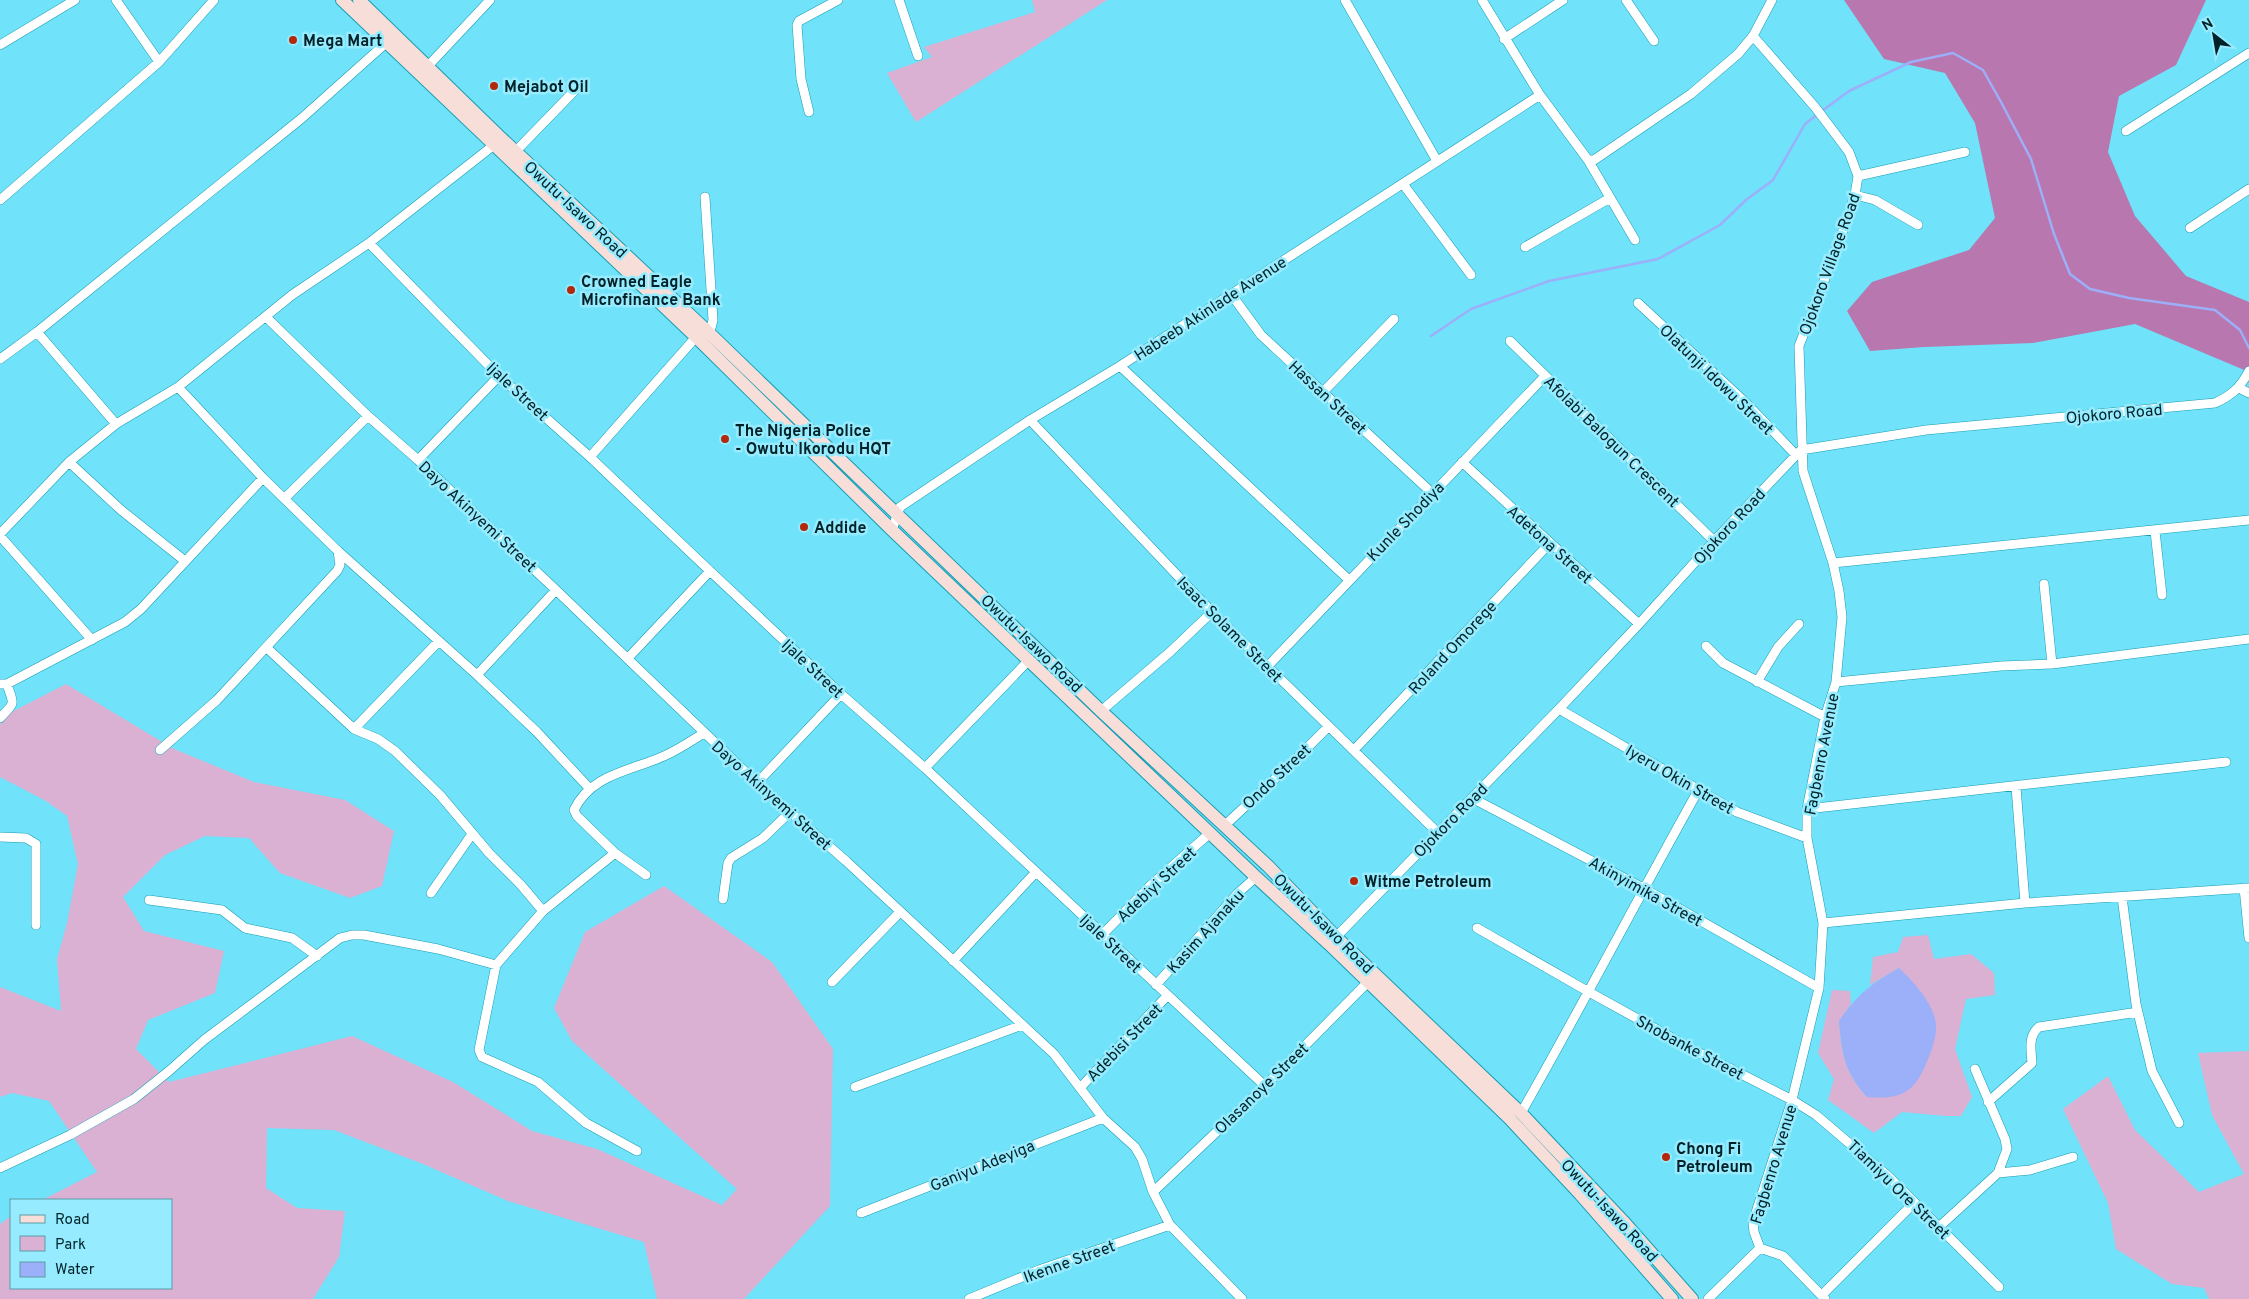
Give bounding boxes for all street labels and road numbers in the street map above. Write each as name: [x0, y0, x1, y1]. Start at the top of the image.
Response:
street label: Owutu-Isawo Road: [519, 158, 630, 263]
street label: Ojokoro Village Road: [1796, 191, 1866, 338]
street label: Habeeb Akinlade Avenue: [1131, 253, 1291, 366]
street label: Olatunji Idowu Street: [1654, 321, 1777, 440]
street label: Hassan Street: [1283, 357, 1370, 440]
street label: Ijale Street: [481, 359, 552, 426]
street label: Afolabi Balogun Crescent: [1539, 372, 1683, 512]
street label: Ojokoro Road: [2065, 401, 2163, 429]
street label: Dayo Akinyemi Street: [413, 457, 540, 577]
street label: Kunle Shodiya: [1364, 478, 1449, 566]
street label: Ojokoro Road: [1690, 485, 1771, 570]
street label: Adetona Street: [1502, 502, 1596, 589]
street label: Isaac Solame Street: [1171, 573, 1286, 688]
street label: Owutu-Isawo Road: [976, 591, 1086, 698]
street label: Roland Omorege: [1405, 597, 1502, 699]
street label: Ijale Street: [776, 636, 847, 703]
street label: Fagbenro Avenue: [1801, 692, 1845, 817]
street label: Dayo Akinyemi Street: [707, 737, 835, 856]
street label: Ondo Street: [1239, 741, 1316, 814]
street label: Iyeru Okin Street: [1621, 742, 1737, 820]
street label: Ojokoro Road: [1410, 780, 1493, 863]
street label: Adebiyi Street: [1113, 843, 1201, 927]
street label: Akinyimika Street: [1585, 853, 1705, 932]
street label: Owutu-Isawo Road: [1268, 870, 1377, 979]
street label: Kasim Ajanaku: [1164, 886, 1249, 978]
street label: Ijale Street: [1074, 911, 1145, 978]
street label: Adebisi Street: [1083, 1000, 1168, 1087]
street label: Shobanke Street: [1632, 1012, 1746, 1086]
street label: Olasanoye Street: [1211, 1039, 1314, 1139]
street label: Fagbenro Avenue: [1747, 1102, 1803, 1227]
street label: Tiamiyu Ore Street: [1842, 1136, 1953, 1244]
street label: Ganiyu Adeyiga: [927, 1137, 1038, 1197]
street label: Owutu-Isawo Road: [1556, 1156, 1661, 1267]
street label: Ikenne Street: [1021, 1237, 1118, 1289]

